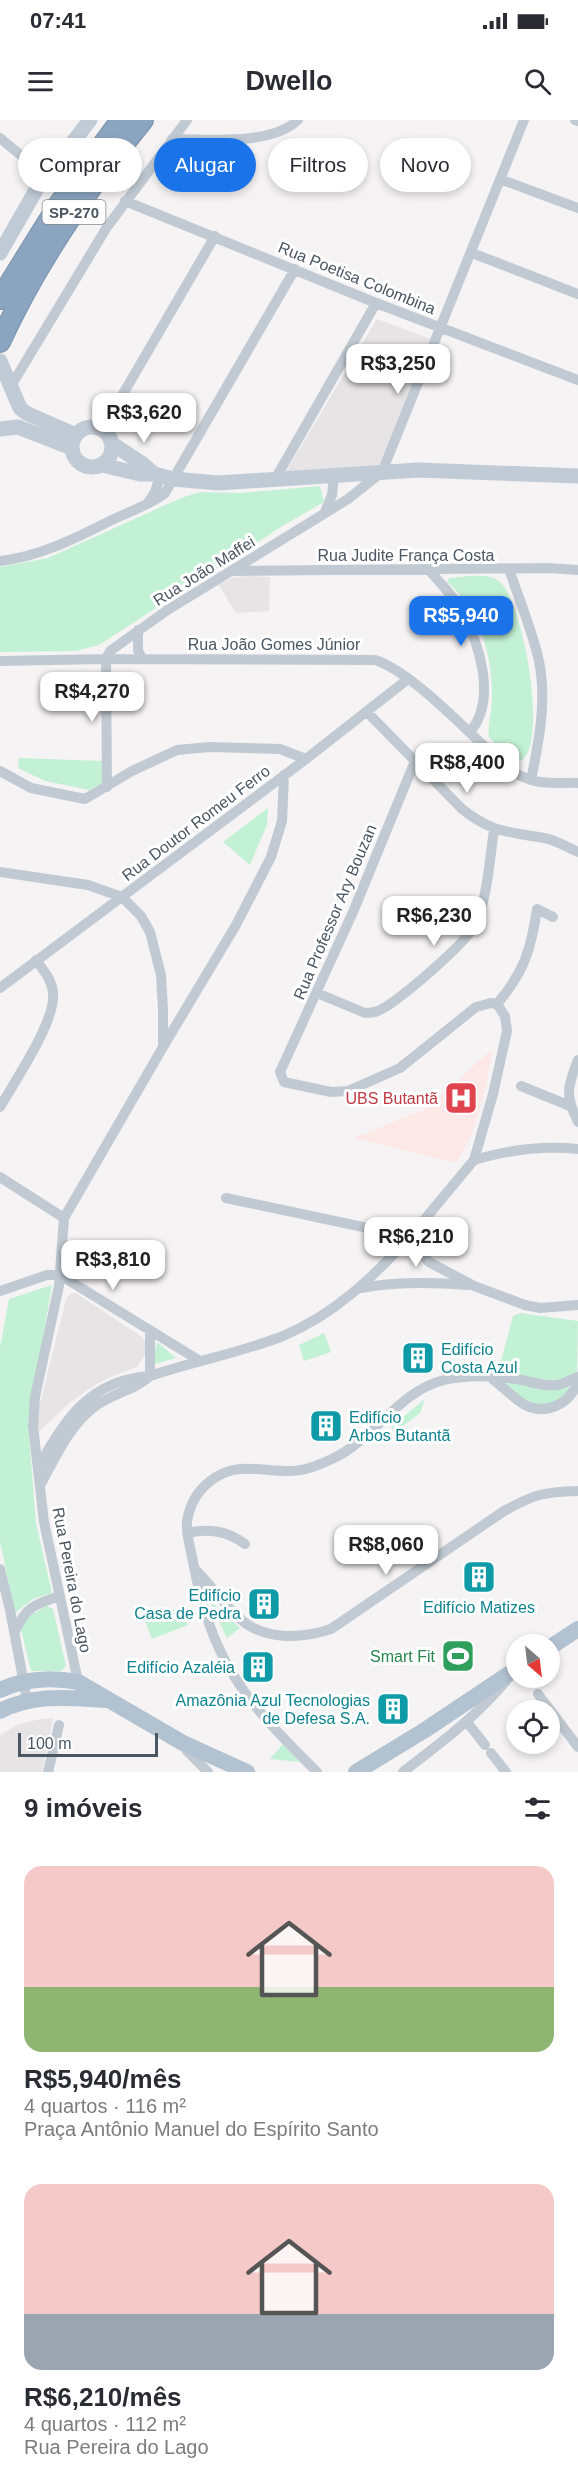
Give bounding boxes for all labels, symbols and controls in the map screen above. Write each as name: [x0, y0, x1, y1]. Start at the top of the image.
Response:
text: 07:41: [30, 8, 86, 33]
icon: menu: [24, 65, 57, 98]
icon: search: [521, 65, 554, 98]
text: Dwello: [245, 66, 333, 96]
chip: Comprar: [18, 138, 142, 192]
chip: Alugar: [154, 138, 256, 192]
chip: Filtros: [268, 138, 368, 192]
chip: Novo: [380, 138, 471, 192]
road number: SP-270: [42, 200, 106, 224]
street label: Rua Poetisa Colombina: [276, 239, 438, 317]
pin: R$3,250: [343, 344, 453, 395]
text: R$3,250: [360, 352, 436, 374]
pin: R$3,620: [89, 393, 199, 444]
text: R$3,620: [106, 401, 182, 423]
street label: Rua João Maffei: [150, 533, 258, 609]
street label: Rua Judite França Costa: [318, 547, 495, 564]
pin: R$5,940: [406, 596, 516, 647]
text: R$5,940: [423, 604, 499, 626]
street label: Rua João Gomes Júnior: [188, 636, 361, 653]
pin: R$4,270: [37, 672, 147, 723]
text: R$4,270: [54, 680, 130, 702]
pin: R$8,400: [412, 743, 522, 794]
text: R$8,400: [429, 751, 505, 773]
street label: Rua Doutor Romeu Ferro: [119, 762, 273, 884]
street label: Rua Professor Ary Bouzan: [290, 822, 380, 1002]
pin: R$6,230: [379, 896, 489, 947]
text: R$6,230: [396, 904, 472, 926]
hospital icon: UBS Butantã: [443, 1080, 479, 1116]
place label: UBS Butantã: [346, 1090, 438, 1107]
pin: R$6,210: [361, 1217, 471, 1268]
text: R$6,210: [378, 1225, 454, 1247]
pin: R$3,810: [58, 1240, 168, 1291]
text: R$3,810: [75, 1248, 151, 1270]
building icon: Edifício Costa Azul: [400, 1340, 436, 1376]
place label: Edifício Costa Azul: [441, 1341, 517, 1376]
building icon: Edifício Arbos Butantã: [308, 1408, 344, 1444]
place label: Edifício Arbos Butantã: [349, 1409, 451, 1444]
street label: Rua Pereira do Lago: [50, 1506, 94, 1654]
pin: R$8,060: [331, 1525, 441, 1576]
text: R$8,060: [348, 1533, 424, 1555]
building icon: Edifício Matizes: [461, 1559, 497, 1595]
building icon: Edifício Casa de Pedra: [246, 1586, 282, 1622]
place label: Edifício Casa de Pedra: [134, 1587, 241, 1622]
place label: Edifício Matizes: [423, 1599, 535, 1616]
north arrow: [506, 1634, 560, 1688]
map controls: [506, 1634, 560, 1754]
sports icon: Smart Fit: [440, 1638, 476, 1674]
place label: Smart Fit: [370, 1648, 436, 1665]
building icon: Edifício Azaléia: [240, 1649, 276, 1685]
place label: Edifício Azaléia: [126, 1659, 235, 1676]
building icon: Amazônia Azul Tecnologias de Defesa S.A.: [375, 1691, 411, 1727]
place label: Amazônia Azul Tecnologias de Defesa S.A.: [176, 1692, 370, 1727]
button: locate: [506, 1700, 560, 1754]
scale bar: [18, 1730, 158, 1758]
text: 100 m: [27, 1735, 71, 1752]
icon: filters: [521, 1792, 554, 1825]
text: 9 imóveis: [24, 1793, 143, 1823]
icon: home: [235, 1905, 343, 2013]
text: R$5,940/mês: [24, 2064, 182, 2094]
text: 4 quartos · 116 m²: [24, 2095, 186, 2117]
text: Praça Antônio Manuel do Espírito Santo: [24, 2118, 379, 2140]
icon: home: [235, 2223, 343, 2331]
text: R$6,210/mês: [24, 2382, 182, 2412]
text: 4 quartos · 112 m²: [24, 2413, 186, 2435]
text: Rua Pereira do Lago: [24, 2436, 209, 2458]

